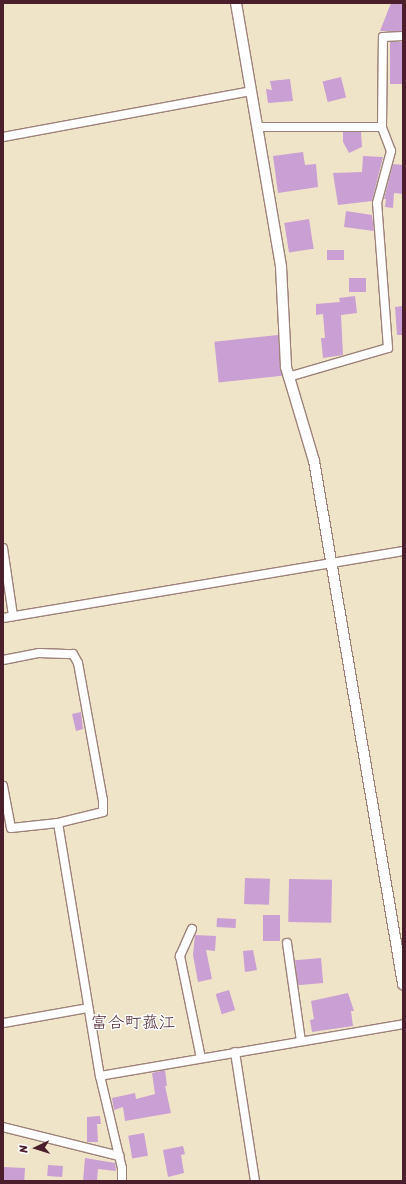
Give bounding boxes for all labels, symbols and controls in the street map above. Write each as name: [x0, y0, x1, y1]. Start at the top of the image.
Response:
district label: 富合町菰江: [91, 1013, 175, 1033]
north arrow: [16, 1128, 56, 1168]
text: N: [14, 1144, 33, 1153]

